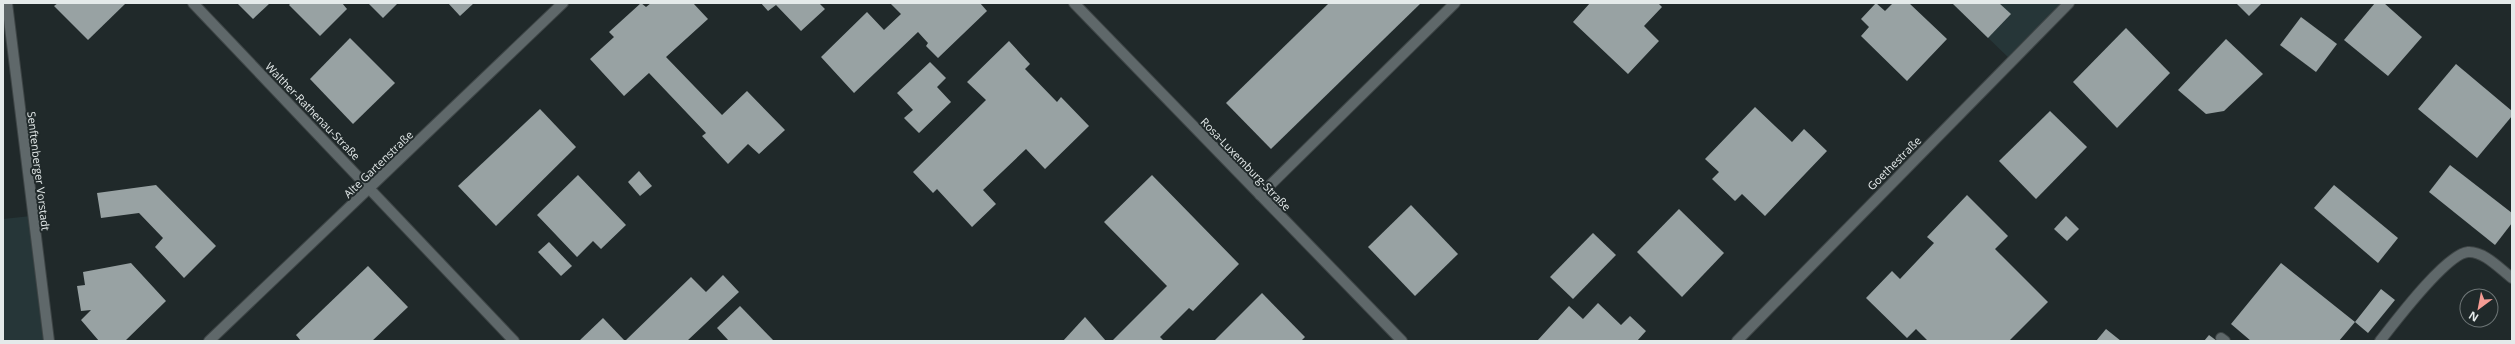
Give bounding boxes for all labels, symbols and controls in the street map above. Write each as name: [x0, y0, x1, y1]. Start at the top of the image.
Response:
street label: Walther-Rathenau-Straße: [262, 59, 364, 163]
street label: Senftenberger Vorstadt: [24, 111, 54, 232]
street label: Rosa-Luxemburg-Straße: [1198, 114, 1294, 214]
street label: Alte Gartenstraße: [340, 127, 416, 201]
street label: Goethestraße: [1864, 133, 1924, 193]
north arrow: [2459, 288, 2499, 328]
text: N: [2466, 308, 2481, 326]

